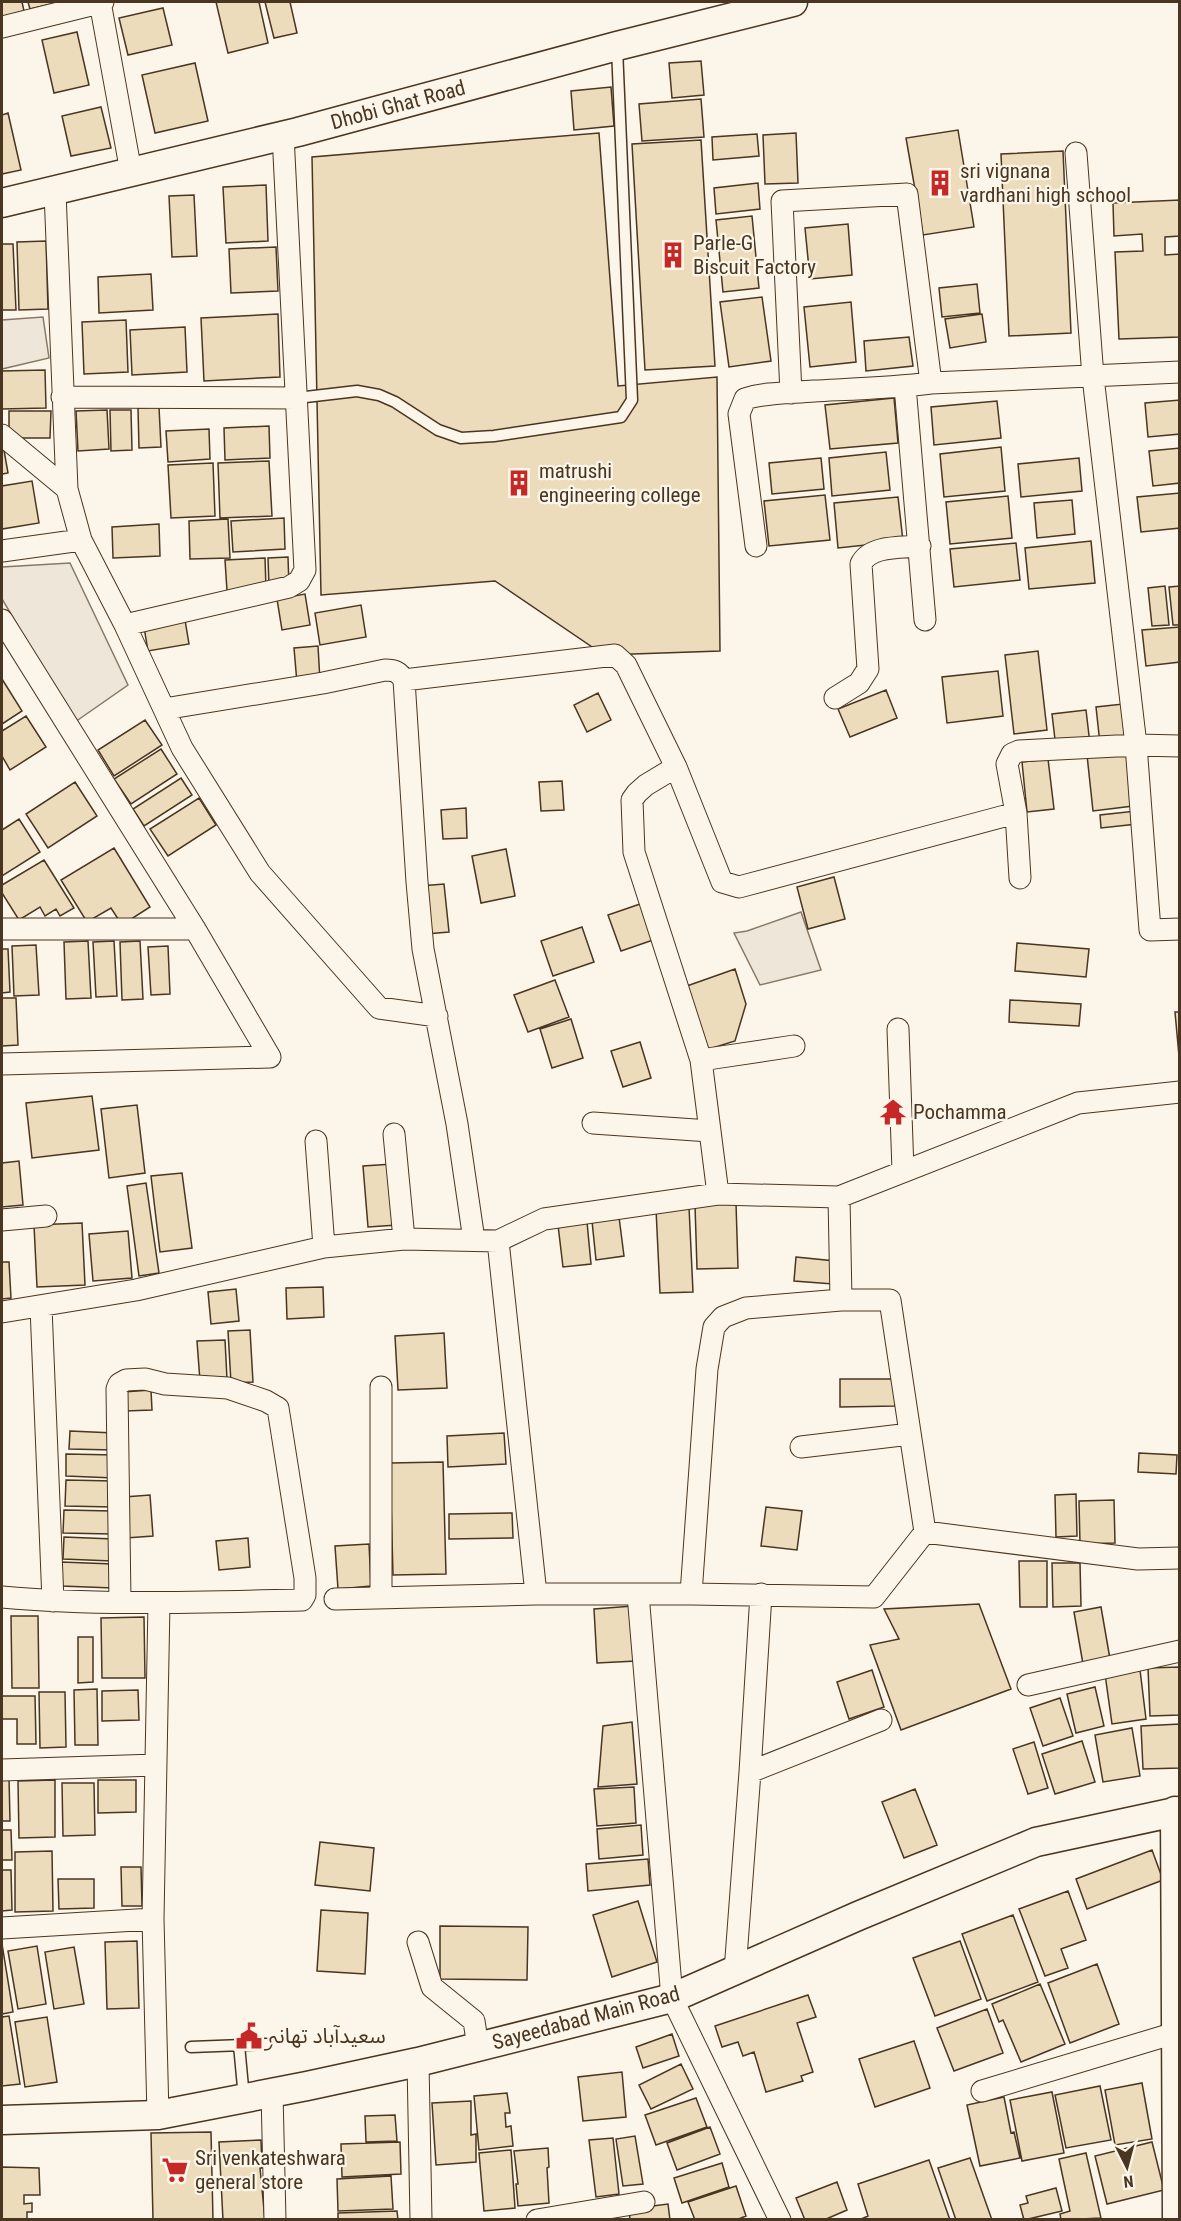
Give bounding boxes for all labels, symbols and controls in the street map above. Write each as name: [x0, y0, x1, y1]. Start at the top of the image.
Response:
street label: Dhobi Ghat Road: [328, 75, 468, 135]
place label: sri vignana vardhani high school: [960, 159, 1131, 207]
building icon: sri vignana vardhani high school: [925, 168, 955, 198]
place label: Parle-G Biscuit Factory: [693, 231, 816, 279]
building icon: Parle-G Biscuit Factory: [658, 240, 688, 270]
place label: matrushi engineering college: [539, 459, 701, 507]
building icon: matrushi engineering college: [504, 468, 534, 498]
temple icon: Pochamma: [878, 1097, 908, 1127]
place label: Pochamma: [913, 1100, 1007, 1124]
street label: Sayeedabad Main Road: [490, 1981, 682, 2055]
public building icon: سعیدآباد تھانہ: [234, 2021, 264, 2051]
place label: سعیدآباد تھانہ: [269, 2024, 386, 2048]
north arrow: [1097, 2137, 1157, 2197]
place label: Sri venkateshwara general store: [195, 2146, 346, 2194]
supermarket icon: Sri venkateshwara general store: [160, 2155, 190, 2185]
text: N: [1123, 2171, 1134, 2191]

